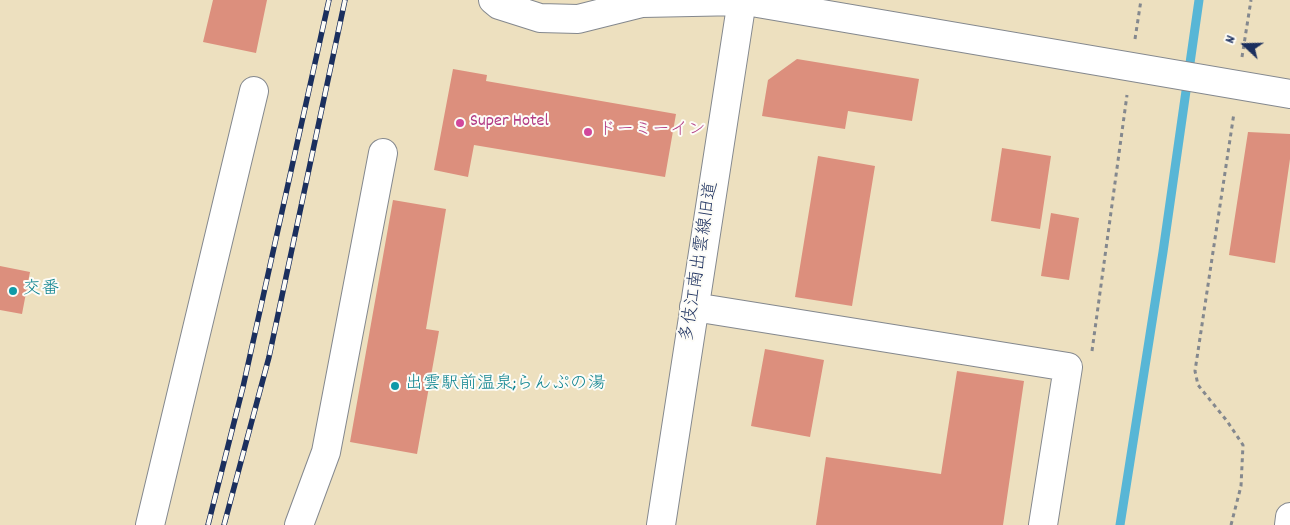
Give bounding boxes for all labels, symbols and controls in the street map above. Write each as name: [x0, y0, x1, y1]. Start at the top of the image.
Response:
north arrow: [1220, 20, 1270, 70]
text: N: [1220, 33, 1242, 46]
place label: Super Hotel: [470, 112, 549, 134]
marker: Super Hotel: [454, 117, 466, 129]
place label: ドーミーイン: [598, 121, 706, 143]
marker: ドーミーイン: [582, 126, 594, 138]
street label: 多伎江南出雲線旧道: [678, 180, 724, 344]
place label: 交番: [23, 280, 59, 302]
marker: 交番: [7, 285, 19, 297]
place label: 出雲駅前温泉;らんぷの湯: [405, 375, 606, 397]
marker: 出雲駅前温泉;らんぷの湯: [389, 380, 401, 392]

